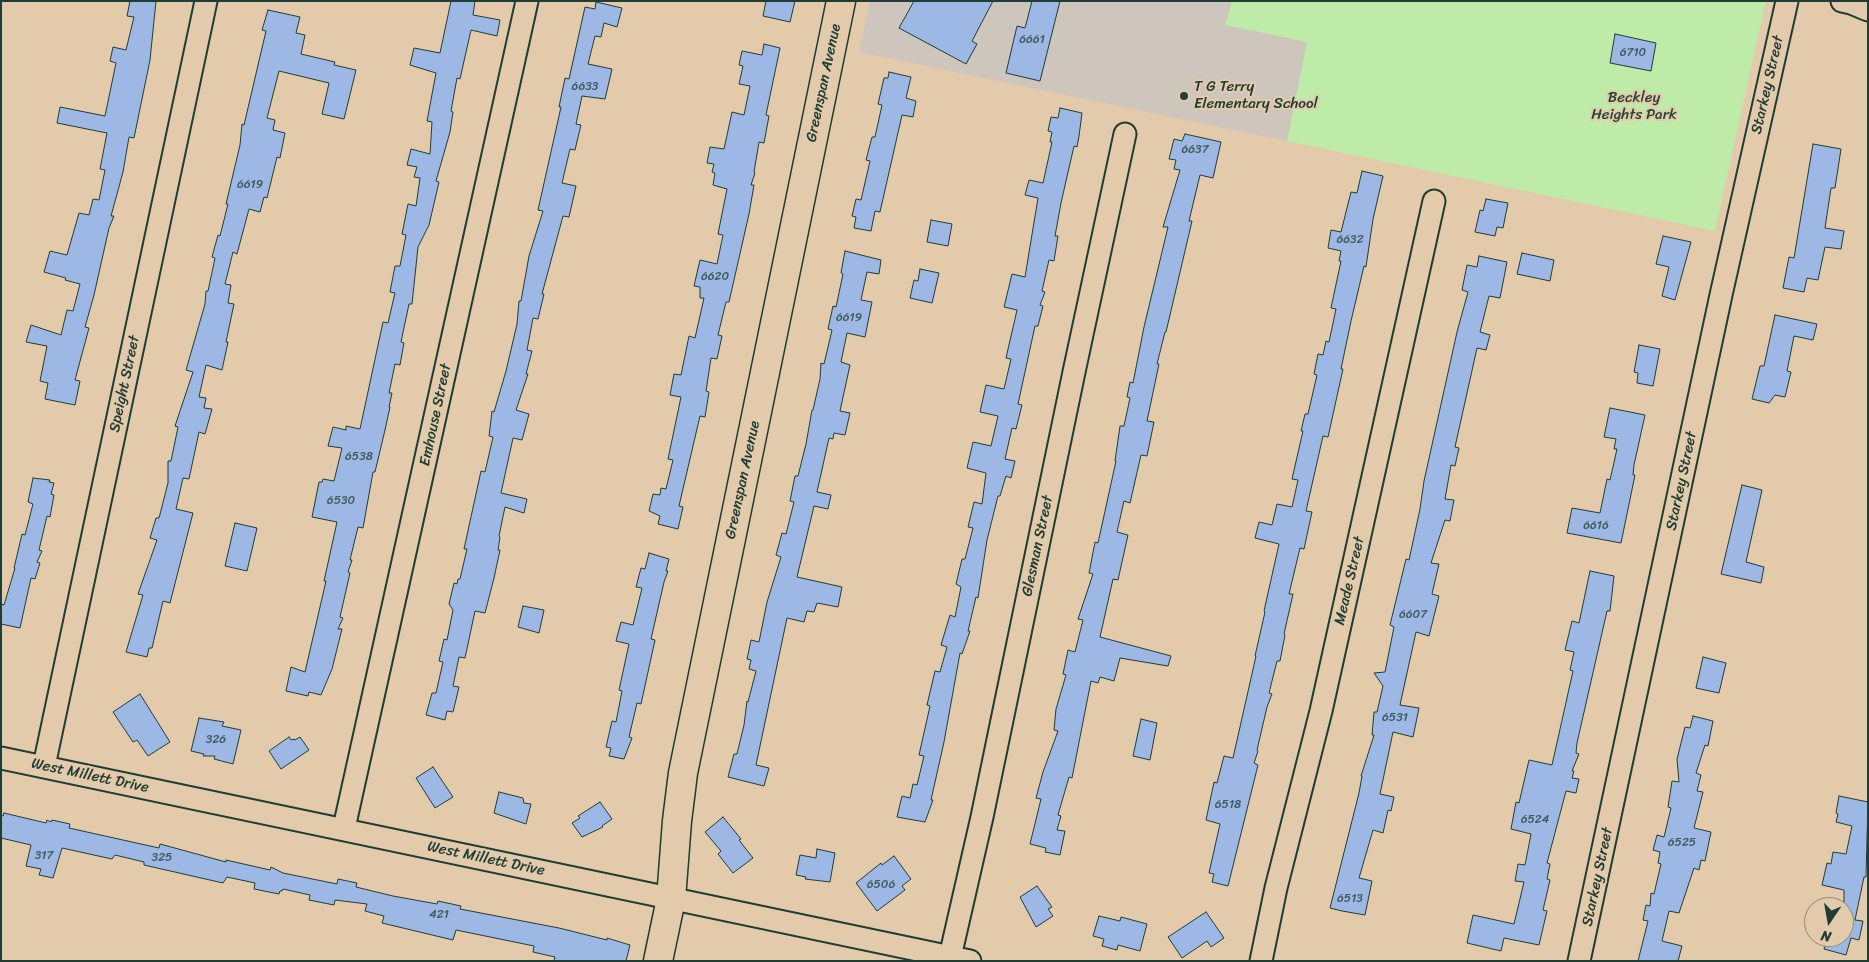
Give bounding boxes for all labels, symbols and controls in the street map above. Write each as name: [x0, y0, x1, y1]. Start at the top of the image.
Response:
street label: Greenspan Avenue: [803, 22, 845, 144]
house number: 6661: [1019, 33, 1045, 47]
street label: Starkey Street: [1748, 34, 1788, 136]
house number: 6710: [1620, 46, 1646, 60]
place label: T G Terry Elementary School: [1194, 78, 1318, 113]
house number: 6633: [572, 80, 598, 94]
park label: Beckley Heights Park: [1591, 89, 1677, 124]
marker: T G Terry Elementary School: [1178, 90, 1190, 102]
house number: 6637: [1181, 143, 1209, 157]
house number: 6619: [237, 178, 263, 192]
house number: 6632: [1336, 233, 1364, 247]
house number: 6620: [701, 270, 729, 284]
house number: 6619: [836, 311, 862, 325]
street label: Speight Street: [106, 334, 144, 434]
street label: Emhouse Street: [416, 362, 456, 468]
street label: Greenspan Avenue: [722, 419, 764, 541]
street label: Starkey Street: [1663, 430, 1701, 532]
house number: 6538: [345, 450, 373, 464]
house number: 6530: [327, 494, 355, 508]
street label: Glesman Street: [1019, 494, 1057, 598]
house number: 6616: [1583, 519, 1609, 533]
street label: Meade Street: [1331, 535, 1369, 627]
house number: 6607: [1399, 608, 1427, 622]
house number: 6531: [1382, 711, 1408, 725]
house number: 326: [206, 733, 226, 747]
street label: West Millett Drive: [30, 755, 150, 797]
house number: 6518: [1215, 798, 1241, 812]
house number: 6524: [1521, 813, 1549, 827]
street label: Starkey Street: [1579, 826, 1617, 928]
house number: 6525: [1668, 836, 1696, 850]
street label: West Millett Drive: [426, 838, 546, 880]
house number: 317: [35, 849, 53, 863]
house number: 325: [152, 851, 172, 865]
house number: 6506: [867, 878, 895, 892]
house number: 6513: [1337, 892, 1363, 906]
north arrow: [1804, 897, 1854, 947]
house number: 421: [429, 908, 449, 922]
text: N: [1819, 923, 1833, 949]

